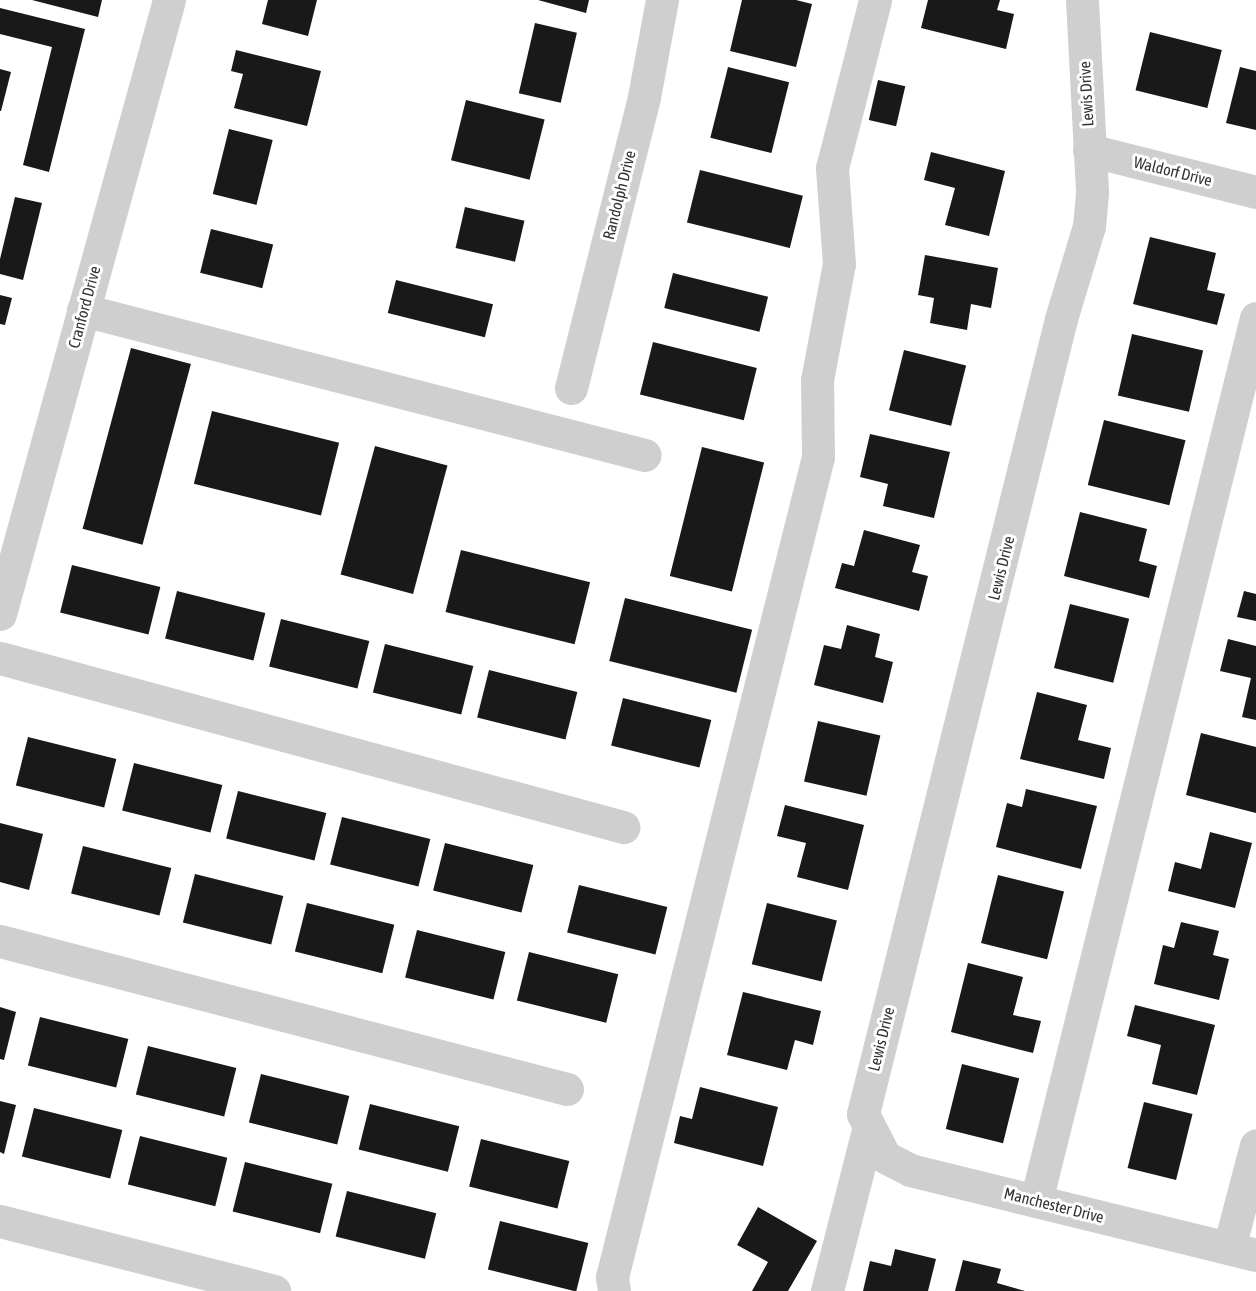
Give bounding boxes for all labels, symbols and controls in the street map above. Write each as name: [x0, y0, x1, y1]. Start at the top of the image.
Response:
street label: Lewis Drive: [1075, 61, 1097, 127]
street label: Randolph Drive: [599, 148, 639, 242]
street label: Waldorf Drive: [1132, 152, 1214, 190]
street label: Cranford Drive: [64, 264, 104, 350]
street label: Lewis Drive: [984, 534, 1018, 602]
street label: Lewis Drive: [864, 1005, 898, 1073]
street label: Manchester Drive: [1002, 1183, 1106, 1227]

